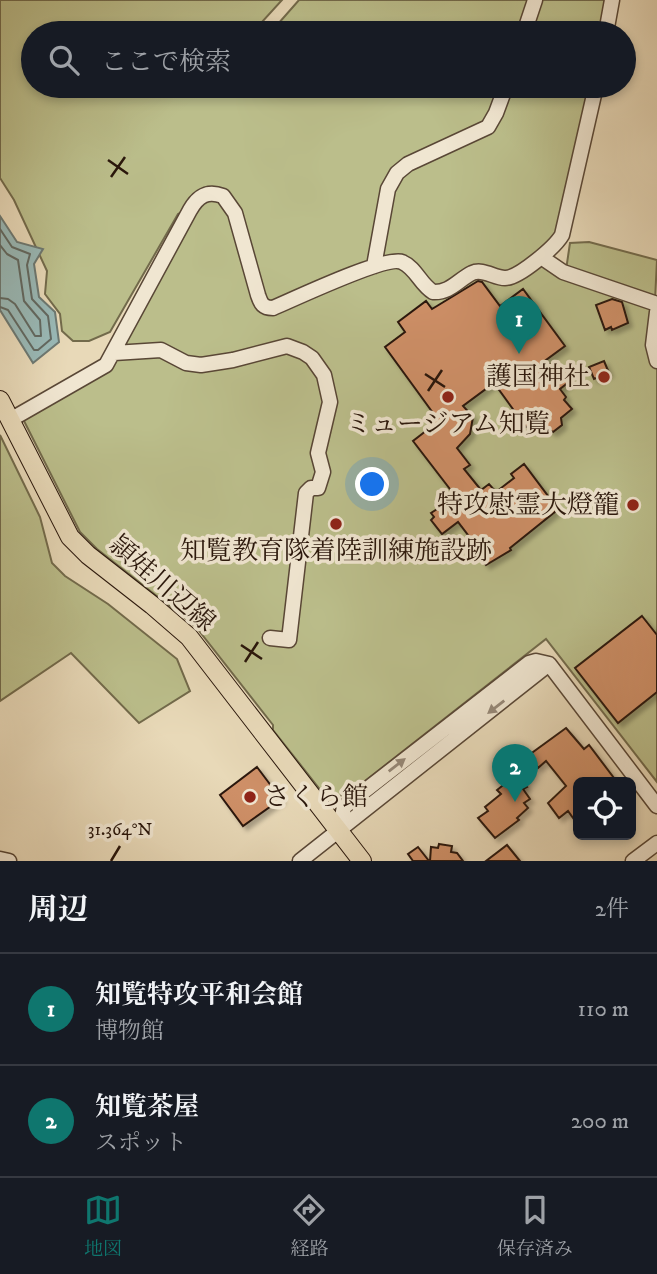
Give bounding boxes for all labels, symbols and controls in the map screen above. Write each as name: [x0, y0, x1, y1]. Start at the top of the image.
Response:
search box: [21, 21, 636, 98]
icon: search: [45, 41, 83, 79]
text: ここで検索: [101, 46, 231, 79]
pin: 1: [496, 296, 542, 354]
place label: 護国神社: [486, 361, 590, 394]
marker: 護国神社: [596, 369, 612, 385]
marker: ミュージアム知覧: [440, 389, 456, 405]
place label: ミュージアム知覧: [345, 408, 551, 441]
your location: [355, 467, 389, 501]
place label: 特攻慰霊大燈籠: [437, 489, 619, 522]
marker: 特攻慰霊大燈籠: [625, 497, 641, 513]
marker: 知覧教育隊着陸訓練施設跡: [328, 516, 344, 532]
street label: 頴娃川辺線: [102, 529, 222, 639]
place label: 知覧教育隊着陸訓練施設跡: [180, 535, 492, 568]
one-way arrow: [487, 699, 505, 713]
pin: 2: [492, 744, 538, 802]
one-way arrow: [388, 757, 406, 772]
map controls: [573, 777, 636, 840]
button: locate: [573, 777, 636, 840]
place label: さくら館: [264, 781, 368, 814]
marker: さくら館: [242, 789, 258, 805]
text: 31.364°N: [88, 819, 153, 841]
text: 周辺: [28, 892, 88, 929]
text: 2件: [595, 895, 629, 924]
text: 知覧特攻平和会館: [95, 979, 303, 1012]
text: 1: [47, 995, 55, 1024]
text: 110 m: [578, 995, 629, 1024]
text: 博物館: [95, 1017, 164, 1046]
text: 知覧茶屋: [95, 1091, 199, 1124]
text: 2: [45, 1107, 57, 1136]
text: 200 m: [571, 1107, 629, 1136]
text: スポット: [95, 1129, 187, 1158]
tab: 地図: [84, 1191, 122, 1261]
tab: 経路: [290, 1191, 329, 1261]
tab: 保存済み: [497, 1191, 573, 1261]

